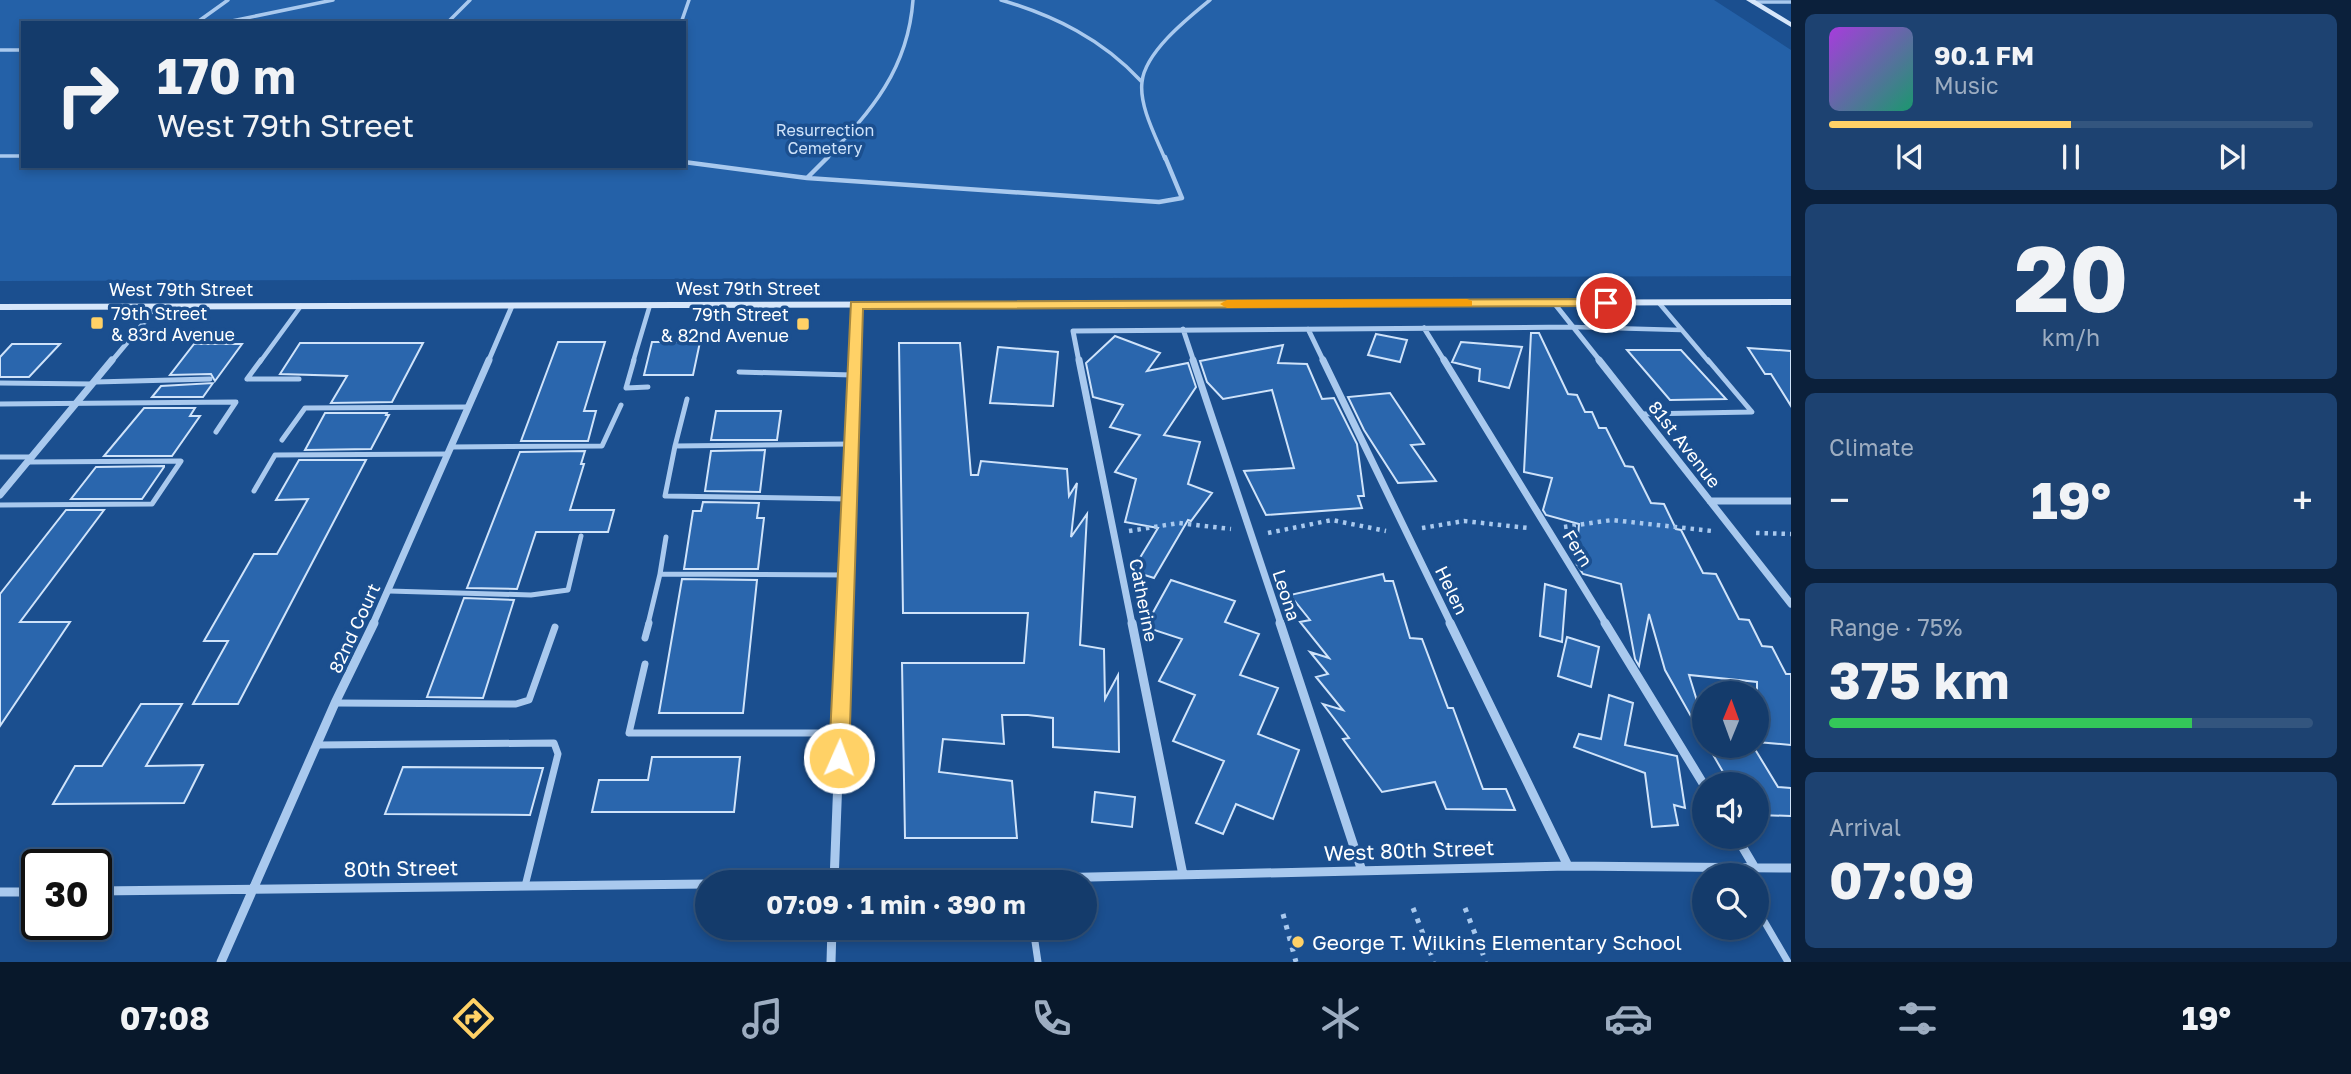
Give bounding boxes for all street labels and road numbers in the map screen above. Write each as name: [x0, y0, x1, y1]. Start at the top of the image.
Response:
street label: West 79th Street: [676, 277, 820, 299]
street label: West 79th Street: [109, 278, 253, 300]
street label: 81st Avenue: [1644, 396, 1726, 492]
street label: Fern: [1558, 526, 1598, 570]
street label: Catherine: [1125, 557, 1163, 643]
street label: Helen: [1431, 562, 1473, 618]
street label: Leona: [1268, 567, 1306, 623]
street label: 82nd Court: [324, 580, 384, 676]
street label: West 80th Street: [1323, 834, 1495, 866]
street label: 80th Street: [344, 854, 458, 882]

